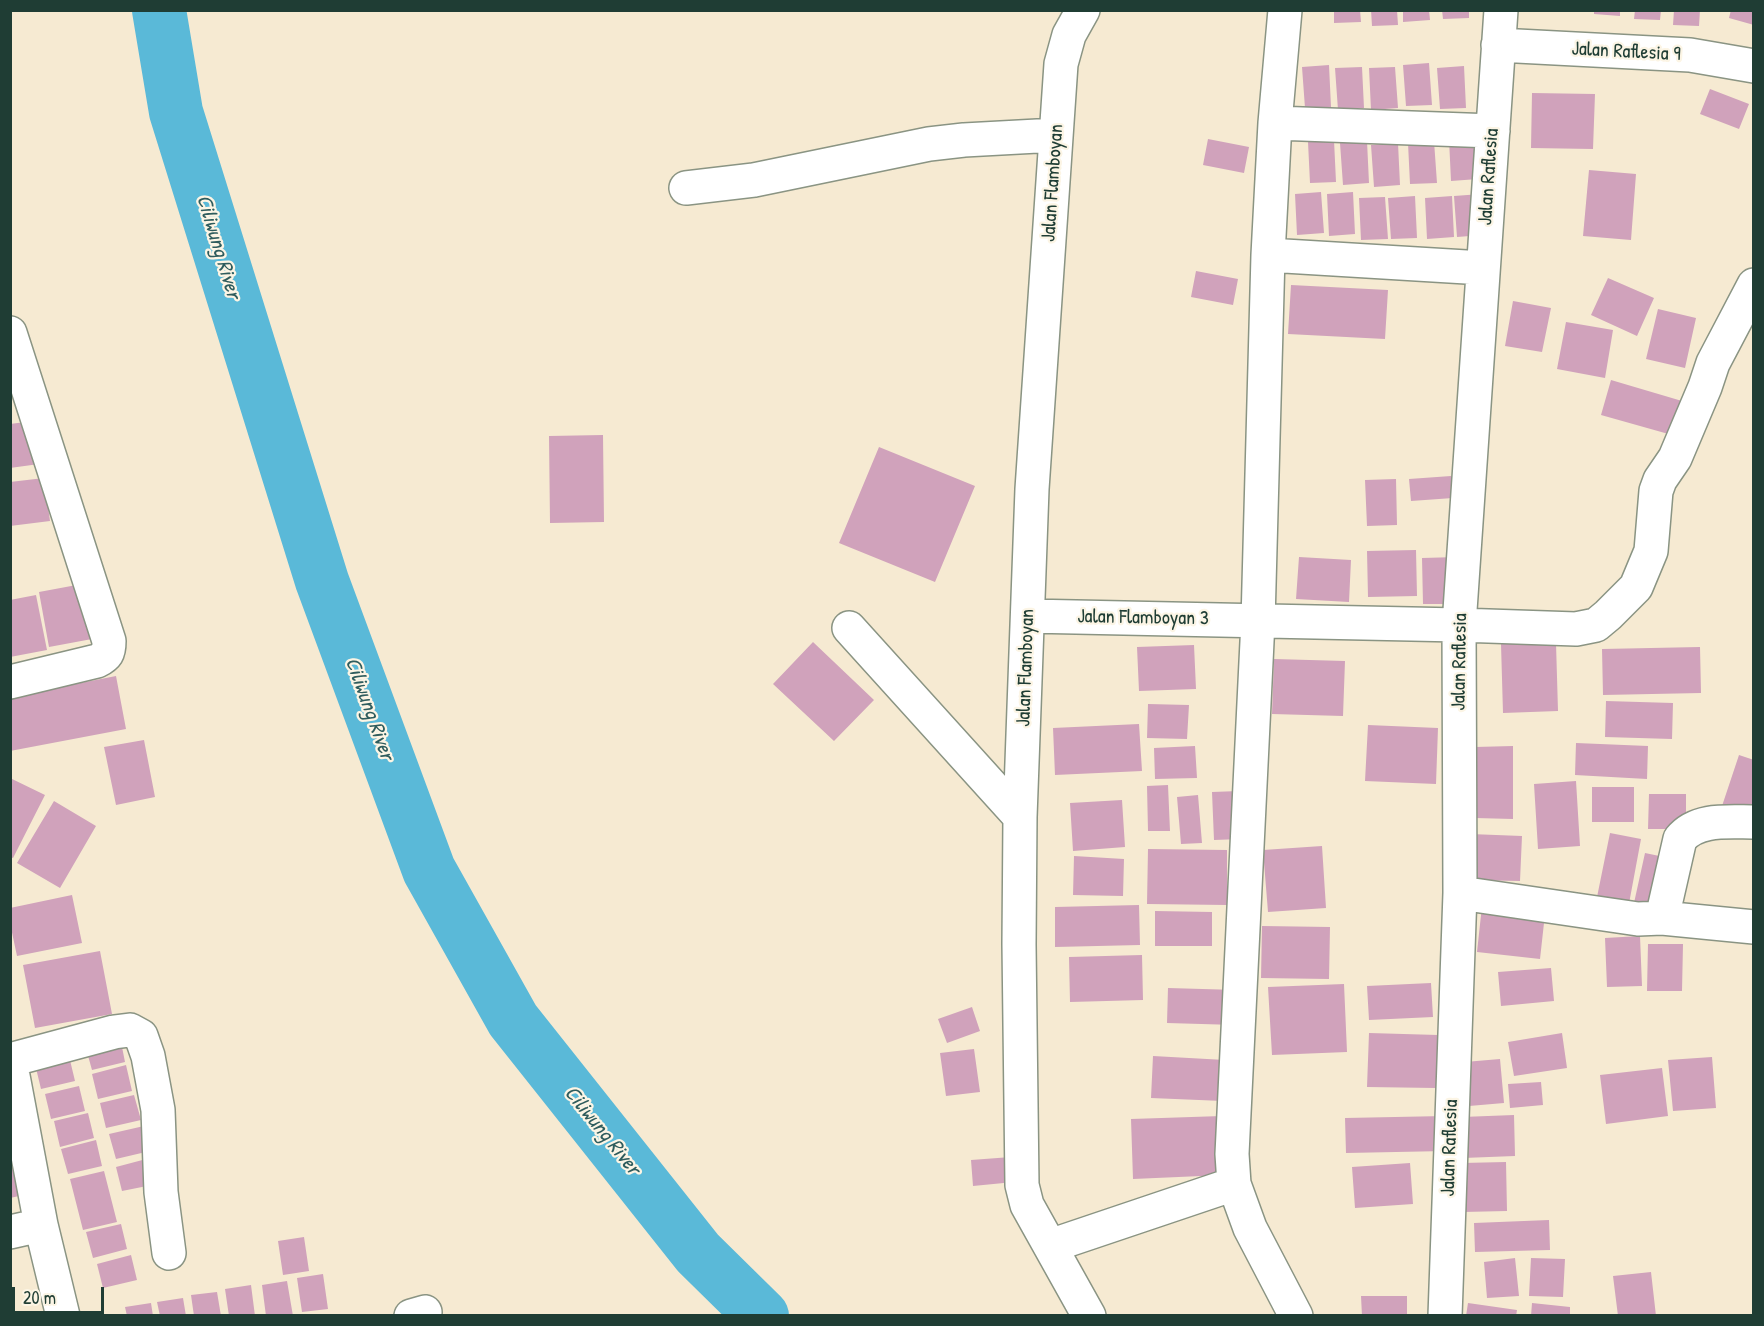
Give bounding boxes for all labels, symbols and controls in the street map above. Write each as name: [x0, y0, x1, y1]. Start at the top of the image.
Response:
street label: Jalan Raflesia 9: [1571, 37, 1681, 67]
street label: Jalan Flamboyan: [1037, 123, 1069, 243]
street label: Jalan Raflesia: [1474, 128, 1504, 226]
water label: Ciliwung River: [190, 192, 246, 302]
street label: Jalan Flamboyan 3: [1077, 605, 1209, 631]
street label: Jalan Flamboyan: [1012, 609, 1040, 727]
street label: Jalan Raflesia: [1447, 613, 1473, 711]
water label: Ciliwung River: [339, 654, 399, 764]
water label: Ciliwung River: [558, 1081, 646, 1181]
street label: Jalan Raflesia: [1436, 1099, 1464, 1197]
scale bar: [15, 1275, 106, 1313]
text: 20 m: [23, 1285, 56, 1310]

